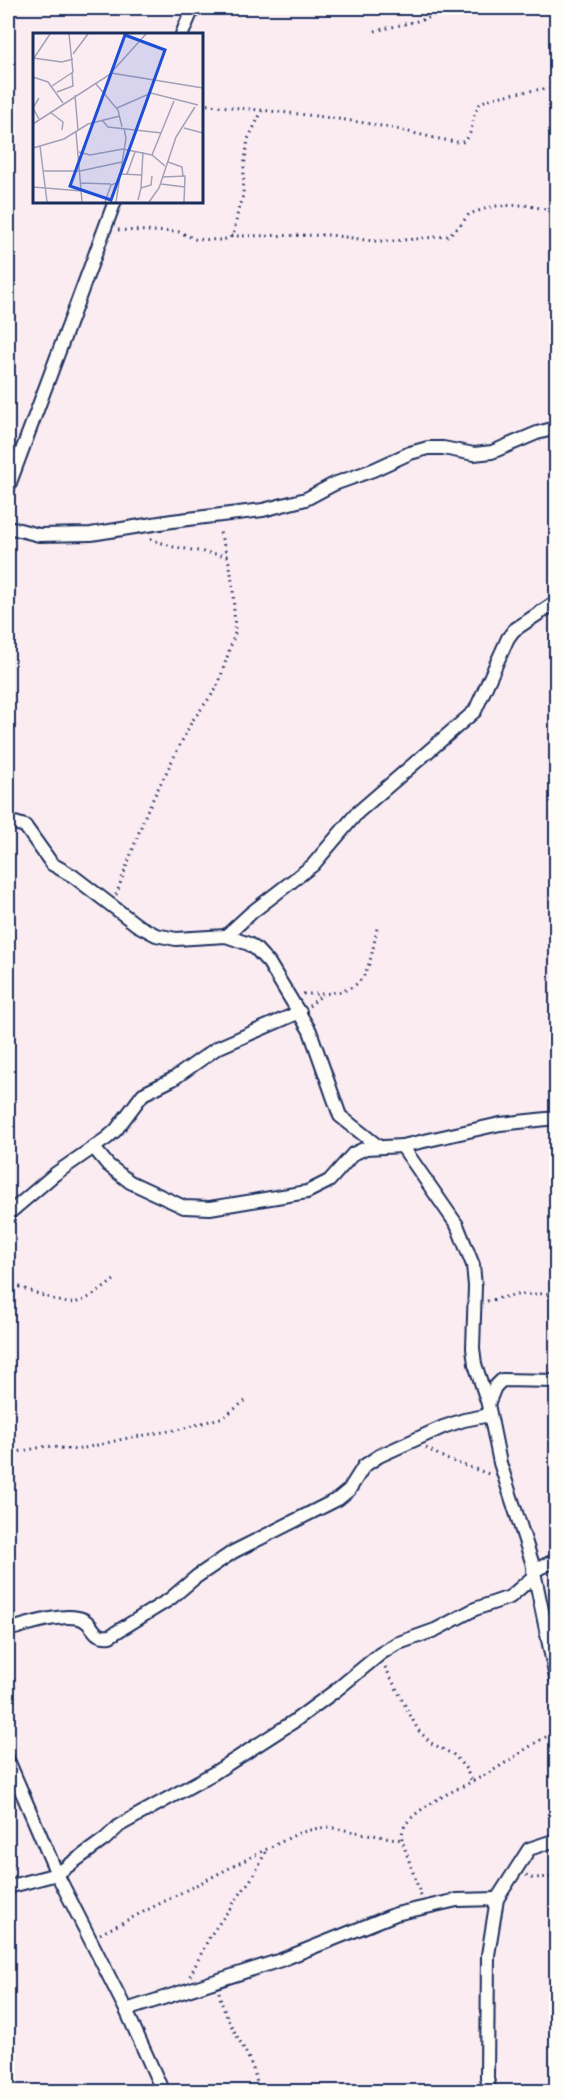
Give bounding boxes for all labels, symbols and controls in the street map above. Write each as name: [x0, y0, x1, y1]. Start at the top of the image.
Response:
inset map: [33, 33, 202, 202]

